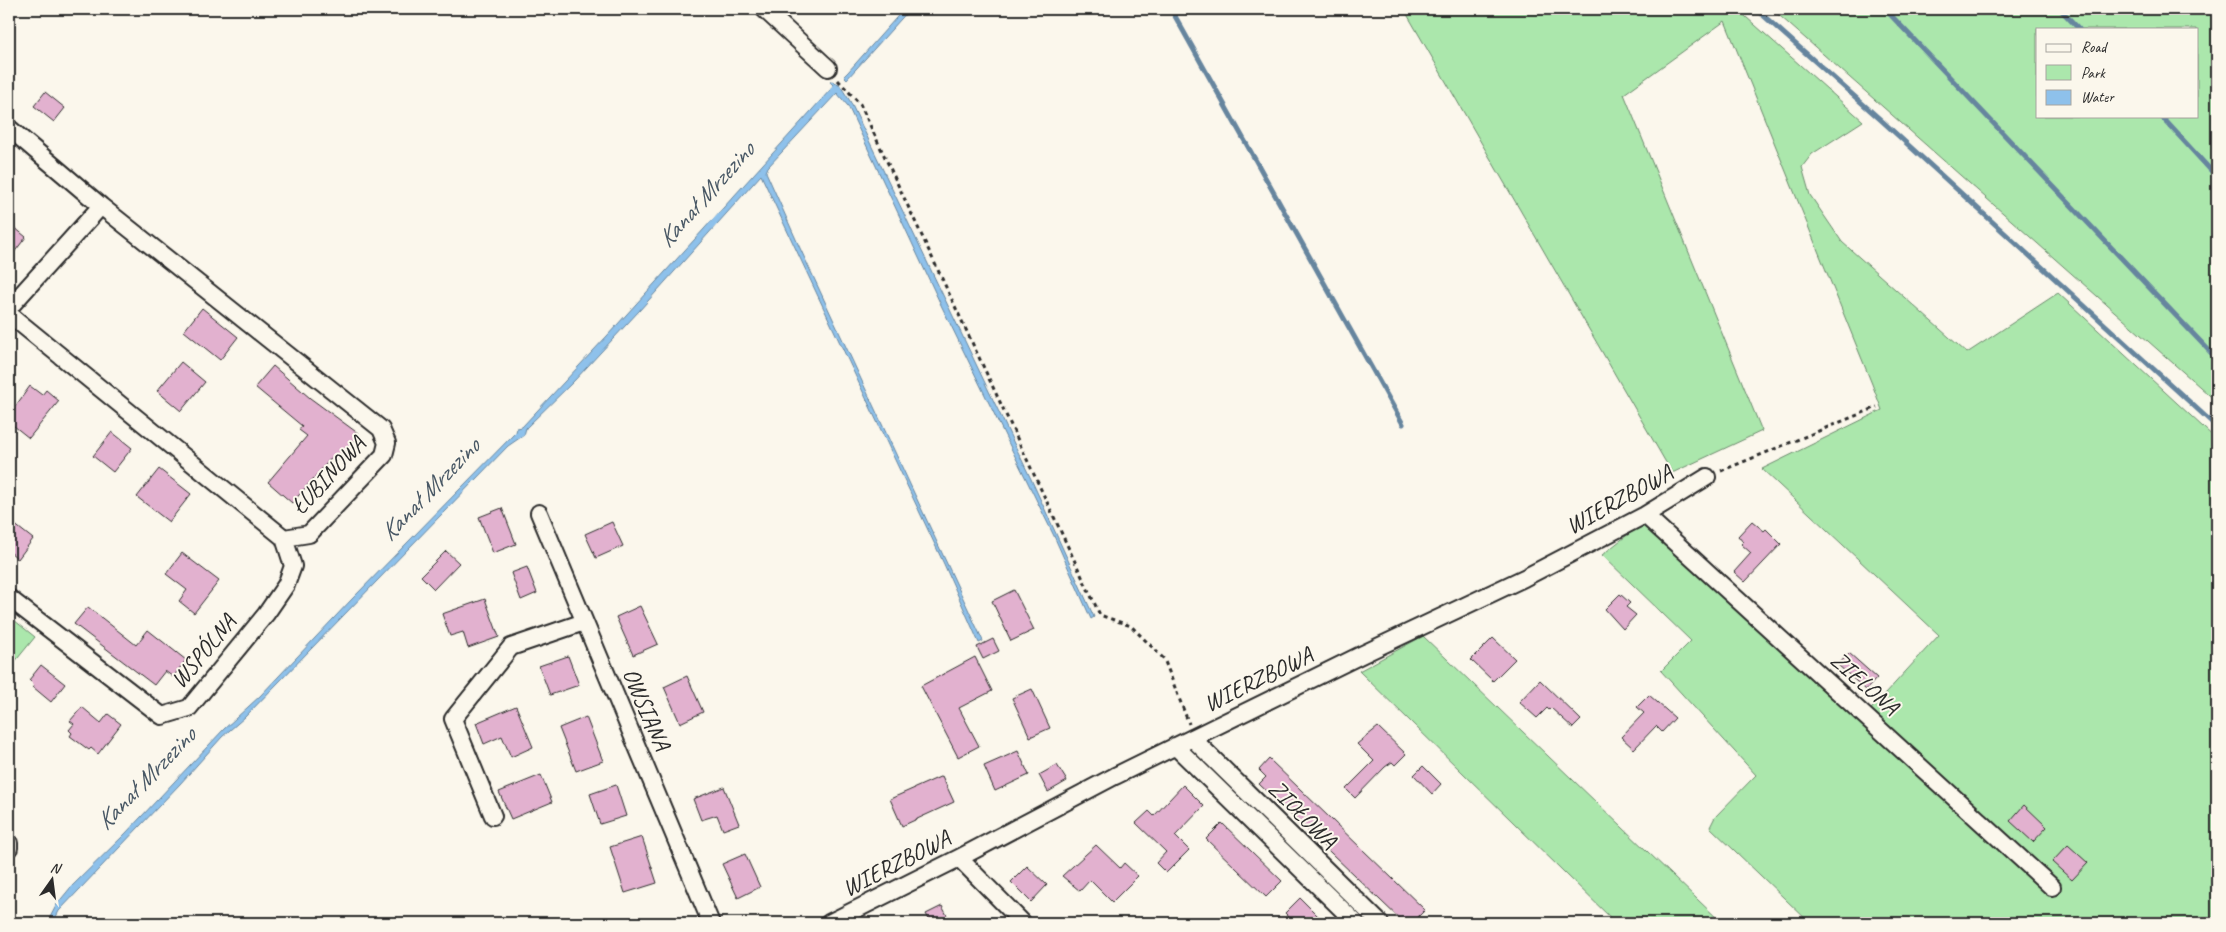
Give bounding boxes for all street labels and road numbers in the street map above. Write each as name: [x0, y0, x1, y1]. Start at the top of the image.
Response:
street label: ŁUBINOWA: [284, 429, 372, 520]
street label: WIERZBOWA: [1560, 457, 1678, 541]
street label: WSPÓLNA: [164, 607, 243, 694]
street label: WIERZBOWA: [1199, 639, 1318, 718]
street label: ZIELONA: [1825, 644, 1906, 722]
street label: OWSIANA: [616, 663, 678, 756]
street label: ZIOŁOWA: [1262, 773, 1344, 855]
street label: WIERZBOWA: [837, 823, 956, 903]

